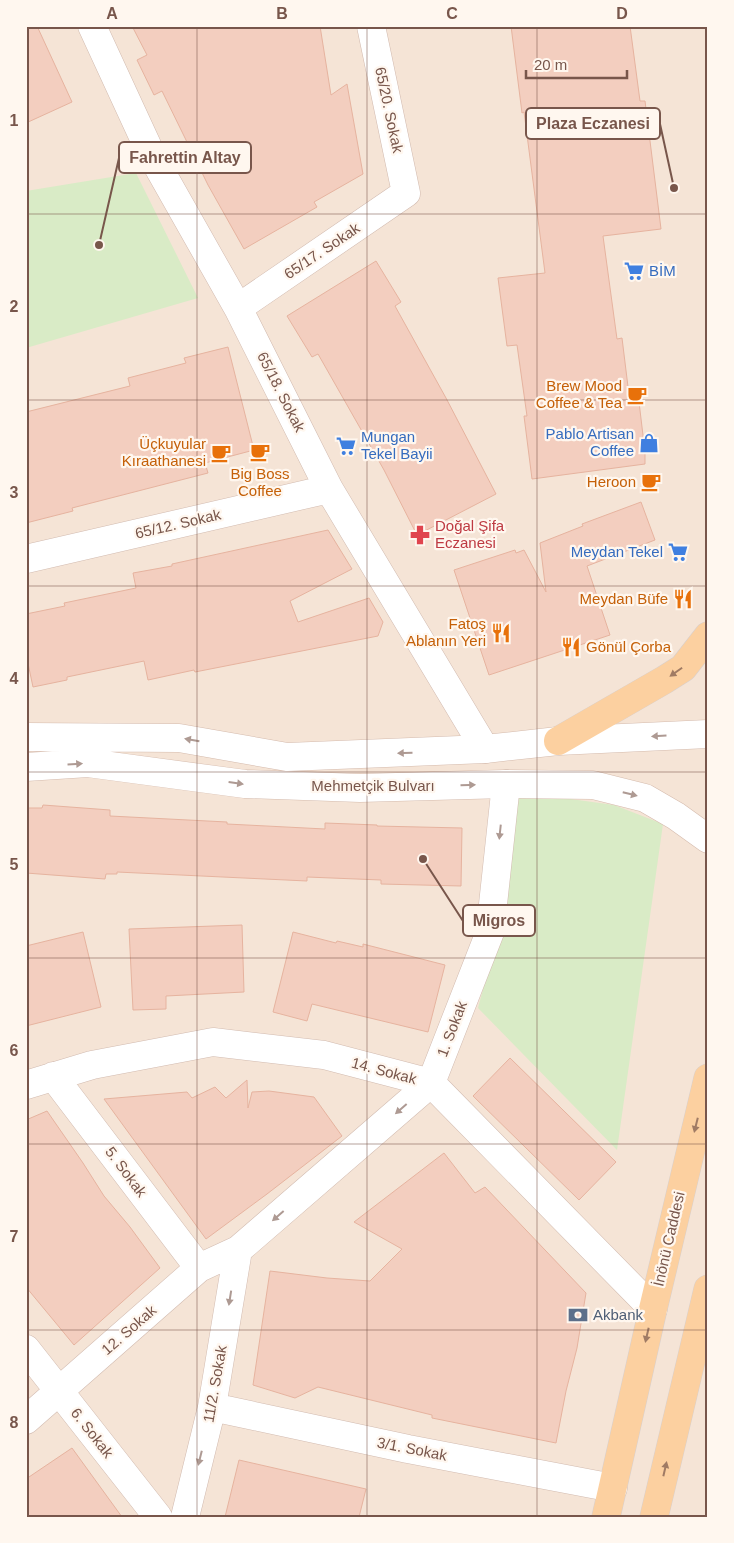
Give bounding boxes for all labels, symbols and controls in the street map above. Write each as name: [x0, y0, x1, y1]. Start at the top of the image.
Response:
text: A: [106, 5, 118, 22]
text: B: [276, 5, 288, 22]
text: C: [446, 5, 458, 22]
text: D: [616, 5, 628, 22]
scale bar: [526, 48, 628, 80]
text: 20 m: [534, 56, 567, 73]
street label: 65/20. Sokak: [372, 65, 407, 155]
callout: Plaza Eczanesi: [526, 108, 660, 139]
text: 1: [10, 112, 19, 129]
text: Plaza Eczanesi: [536, 115, 650, 132]
callout: Fahrettin Altay: [119, 142, 251, 173]
text: Fahrettin Altay: [129, 149, 241, 166]
street label: 65/17. Sokak: [281, 219, 363, 282]
supermarket icon: BİM: [623, 260, 645, 282]
place label: BİM: [649, 262, 676, 279]
text: 2: [10, 298, 19, 315]
street label: 65/18. Sokak: [254, 349, 309, 435]
place label: Brew Mood Coffee & Tea: [536, 377, 623, 411]
cafe icon: Brew Mood Coffee & Tea: [626, 384, 648, 406]
place label: Pablo Artisan Coffee: [546, 425, 634, 459]
place label: Mungan Tekel Bayii: [361, 428, 433, 462]
shop icon: Pablo Artisan Coffee: [638, 432, 660, 454]
place label: Üçkuyular Kıraathanesi: [122, 435, 206, 469]
supermarket icon: Mungan Tekel Bayii: [335, 435, 357, 457]
cafe icon: Big Boss Coffee: [249, 441, 271, 463]
cafe icon: Üçkuyular Kıraathanesi: [210, 442, 232, 464]
place label: Big Boss Coffee: [230, 465, 290, 499]
cafe icon: Heroon: [640, 471, 662, 493]
place label: Heroon: [587, 473, 636, 490]
text: 3: [10, 484, 19, 501]
street label: 65/12. Sokak: [133, 505, 223, 542]
place label: Doğal Şifa Eczanesi: [435, 517, 505, 551]
pharmacy icon: Doğal Şifa Eczanesi: [409, 524, 431, 546]
supermarket icon: Meydan Tekel: [667, 541, 689, 563]
place label: Meydan Tekel: [571, 543, 663, 560]
restaurant icon: Meydan Büfe: [672, 588, 694, 610]
place label: Meydan Büfe: [580, 590, 668, 607]
place label: Fatoş Ablanın Yeri: [406, 615, 486, 649]
restaurant icon: Fatoş Ablanın Yeri: [490, 622, 512, 644]
restaurant icon: Gönül Çorba: [560, 636, 582, 658]
place label: Gönül Çorba: [586, 638, 672, 655]
one-way arrow: [669, 667, 683, 677]
text: 4: [10, 670, 19, 687]
one-way arrow: [651, 732, 667, 740]
one-way arrow: [183, 736, 199, 744]
one-way arrow: [397, 749, 413, 757]
one-way arrow: [67, 759, 83, 767]
street label: Mehmetçik Bulvarı: [311, 777, 435, 794]
one-way arrow: [228, 779, 244, 787]
one-way arrow: [461, 781, 477, 789]
one-way arrow: [622, 790, 637, 798]
one-way arrow: [496, 825, 504, 841]
text: 5: [10, 856, 19, 873]
callout: Migros: [463, 905, 535, 936]
text: Migros: [473, 912, 525, 929]
street label: 1. Sokak: [433, 998, 470, 1059]
text: 6: [10, 1042, 19, 1059]
street label: 14. Sokak: [350, 1054, 419, 1087]
one-way arrow: [394, 1104, 407, 1115]
one-way arrow: [692, 1118, 700, 1133]
street label: 5. Sokak: [102, 1143, 151, 1201]
street label: İnönü Caddesi: [649, 1190, 688, 1288]
one-way arrow: [271, 1210, 284, 1221]
text: 7: [10, 1228, 19, 1245]
one-way arrow: [226, 1290, 234, 1306]
street label: 12. Sokak: [98, 1301, 160, 1358]
bank icon: Akbank: [567, 1304, 589, 1326]
place label: Akbank: [593, 1306, 644, 1323]
one-way arrow: [643, 1327, 651, 1342]
street label: 11/2. Sokak: [199, 1343, 230, 1424]
street label: 6. Sokak: [68, 1404, 117, 1461]
text: 8: [10, 1414, 19, 1431]
street label: 3/1. Sokak: [376, 1433, 449, 1464]
one-way arrow: [196, 1450, 204, 1465]
one-way arrow: [661, 1462, 669, 1477]

